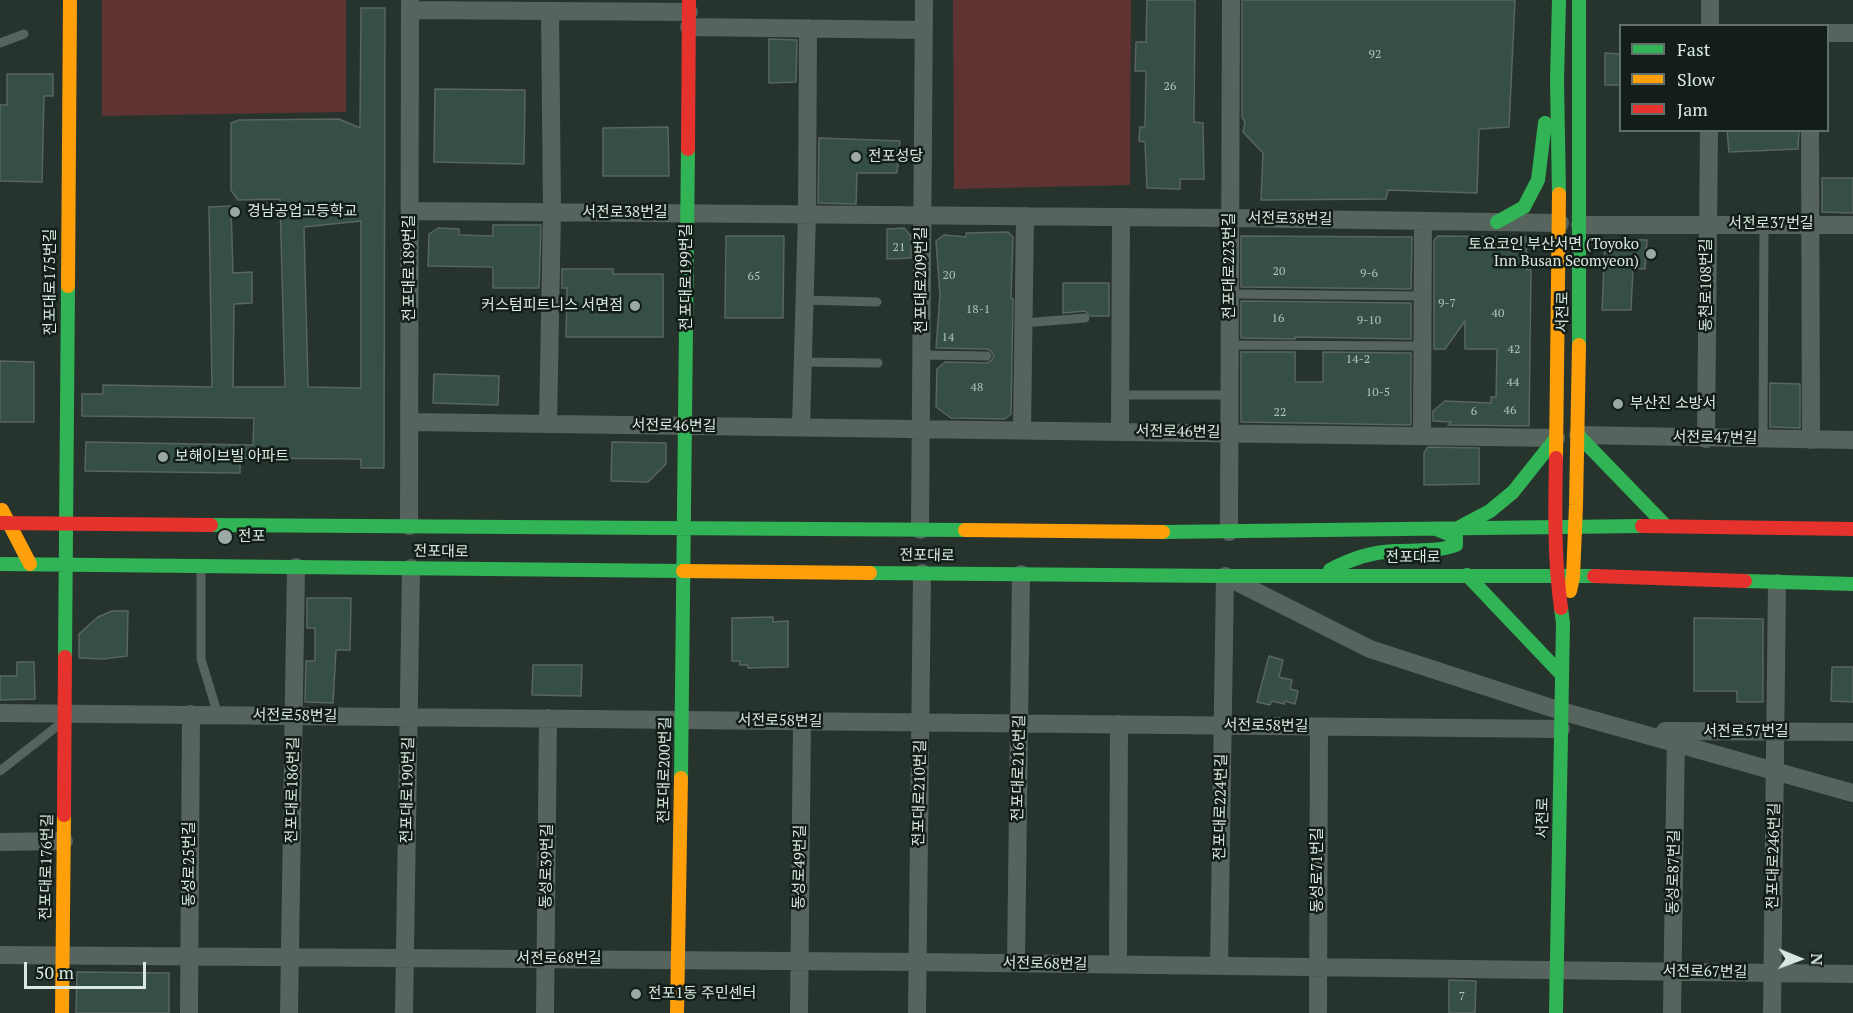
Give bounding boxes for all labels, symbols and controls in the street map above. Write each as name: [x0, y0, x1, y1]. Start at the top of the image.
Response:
legend: [1619, 24, 1829, 132]
text: Fast: [1677, 37, 1710, 61]
house number: 92: [1369, 48, 1381, 62]
text: Slow: [1677, 67, 1715, 91]
house number: 26: [1164, 80, 1176, 94]
text: Jam: [1677, 97, 1708, 121]
place label: 전포성당: [868, 148, 923, 166]
marker: 전포성당: [849, 150, 863, 164]
place label: 경남공업고등학교: [247, 203, 357, 221]
street label: 서전로38번길: [583, 204, 667, 222]
marker: 경남공업고등학교: [228, 205, 242, 219]
street label: 서전로38번길: [1247, 209, 1333, 229]
street label: 전포대로223번길: [1221, 213, 1239, 319]
street label: 전포대로189번길: [401, 215, 419, 321]
street label: 서전로37번길: [1729, 215, 1813, 233]
street label: 전포대로199번길: [678, 224, 696, 330]
street label: 전포대로209번길: [913, 227, 931, 333]
street label: 전포대로175번길: [42, 229, 60, 335]
place label: 토요코인 부산서면 (Toyoko Inn Busan Seomyeon): [1468, 236, 1639, 271]
street label: 동천로108번길: [1698, 239, 1716, 331]
house number: 21: [893, 241, 905, 255]
marker: 토요코인 부산서면 (Toyoko Inn Busan Seomyeon): [1644, 247, 1658, 261]
house number: 20: [1273, 265, 1285, 279]
house number: 9-6: [1360, 267, 1378, 281]
house number: 20: [943, 269, 955, 283]
house number: 65: [748, 270, 760, 284]
street label: 서전로: [1554, 291, 1572, 333]
place label: 커스텀피트니스 서면점: [481, 297, 623, 315]
house number: 9-7: [1438, 297, 1456, 311]
marker: 커스텀피트니스 서면점: [628, 299, 642, 313]
house number: 18-1: [966, 303, 990, 317]
house number: 40: [1492, 307, 1504, 321]
house number: 16: [1272, 312, 1284, 326]
house number: 9-10: [1357, 314, 1381, 328]
house number: 14: [942, 331, 954, 345]
house number: 42: [1508, 343, 1520, 357]
house number: 14-2: [1346, 353, 1370, 367]
house number: 44: [1507, 376, 1519, 390]
house number: 48: [971, 381, 983, 395]
house number: 10-5: [1366, 386, 1390, 400]
place label: 부산진 소방서: [1630, 395, 1716, 413]
marker: 부산진 소방서: [1611, 397, 1625, 411]
house number: 46: [1504, 404, 1516, 418]
house number: 6: [1471, 405, 1477, 419]
house number: 22: [1274, 406, 1286, 420]
street label: 서전로46번길: [631, 416, 717, 436]
street label: 서전로46번길: [1135, 422, 1221, 442]
street label: 서전로47번길: [1672, 428, 1758, 448]
place label: 보해이브빌 아파트: [175, 448, 289, 466]
marker: 보해이브빌 아파트: [156, 450, 170, 464]
marker: 전포: [216, 528, 234, 546]
place label: 전포: [238, 528, 266, 546]
street label: 전포대로: [413, 543, 469, 561]
street label: 전포대로: [899, 547, 955, 565]
street label: 전포대로: [1385, 549, 1441, 567]
street label: 서전로58번길: [252, 706, 338, 726]
street label: 서전로58번길: [737, 711, 823, 731]
street label: 전포대로216번길: [1009, 714, 1029, 822]
street label: 전포대로200번길: [655, 716, 675, 824]
street label: 서전로58번길: [1223, 716, 1309, 736]
street label: 서전로57번길: [1704, 723, 1788, 741]
street label: 전포대로186번길: [283, 736, 303, 844]
street label: 전포대로190번길: [398, 736, 418, 844]
street label: 전포대로210번길: [910, 739, 930, 847]
street label: 전포대로224번길: [1211, 753, 1231, 861]
street label: 서전로: [1534, 797, 1552, 839]
street label: 전포대로246번길: [1764, 802, 1784, 910]
street label: 전포대로176번길: [37, 813, 57, 921]
street label: 동성로25번길: [181, 822, 199, 906]
street label: 동성로39번길: [537, 823, 557, 909]
street label: 동성로49번길: [790, 824, 810, 910]
street label: 동성로71번길: [1309, 828, 1327, 912]
street label: 동성로87번길: [1664, 829, 1684, 915]
north arrow: [1769, 929, 1829, 989]
scale bar: [27, 950, 148, 988]
street label: 서전로68번길: [517, 950, 601, 968]
text: N: [1806, 953, 1828, 966]
street label: 서전로68번길: [1002, 954, 1088, 974]
text: 50 m: [35, 960, 74, 984]
street label: 서전로67번길: [1662, 962, 1748, 982]
place label: 전포1동 주민센터: [648, 985, 756, 1003]
marker: 전포1동 주민센터: [629, 987, 643, 1001]
house number: 7: [1459, 990, 1465, 1004]

